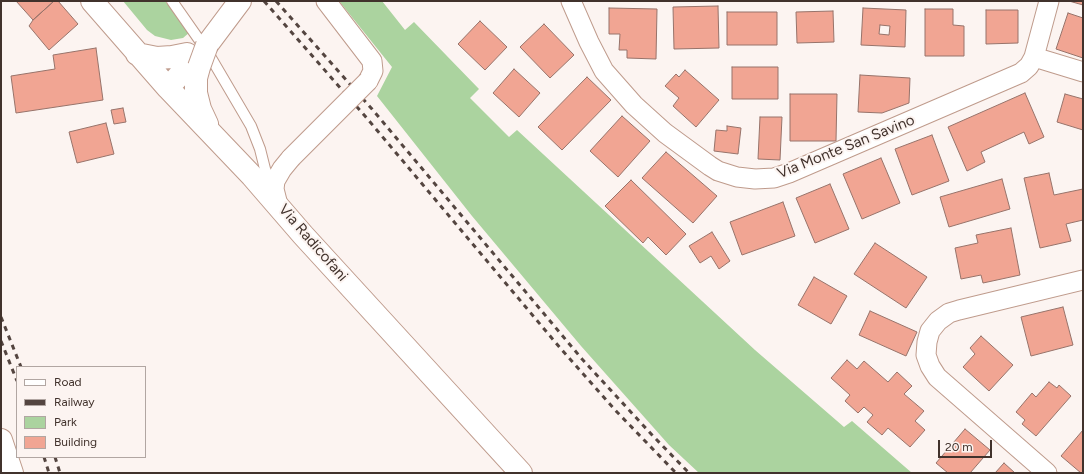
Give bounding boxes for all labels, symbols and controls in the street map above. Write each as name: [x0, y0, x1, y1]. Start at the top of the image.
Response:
street label: Via Monte San Savino: [775, 111, 917, 183]
street label: Via Radicofani: [275, 201, 351, 285]
legend: [16, 366, 146, 458]
text: Road: [54, 375, 82, 389]
text: Railway: [54, 395, 95, 409]
text: Park: [54, 415, 77, 429]
scale bar: [940, 432, 994, 458]
text: Building: [54, 435, 97, 449]
text: 20 m: [945, 440, 973, 454]

